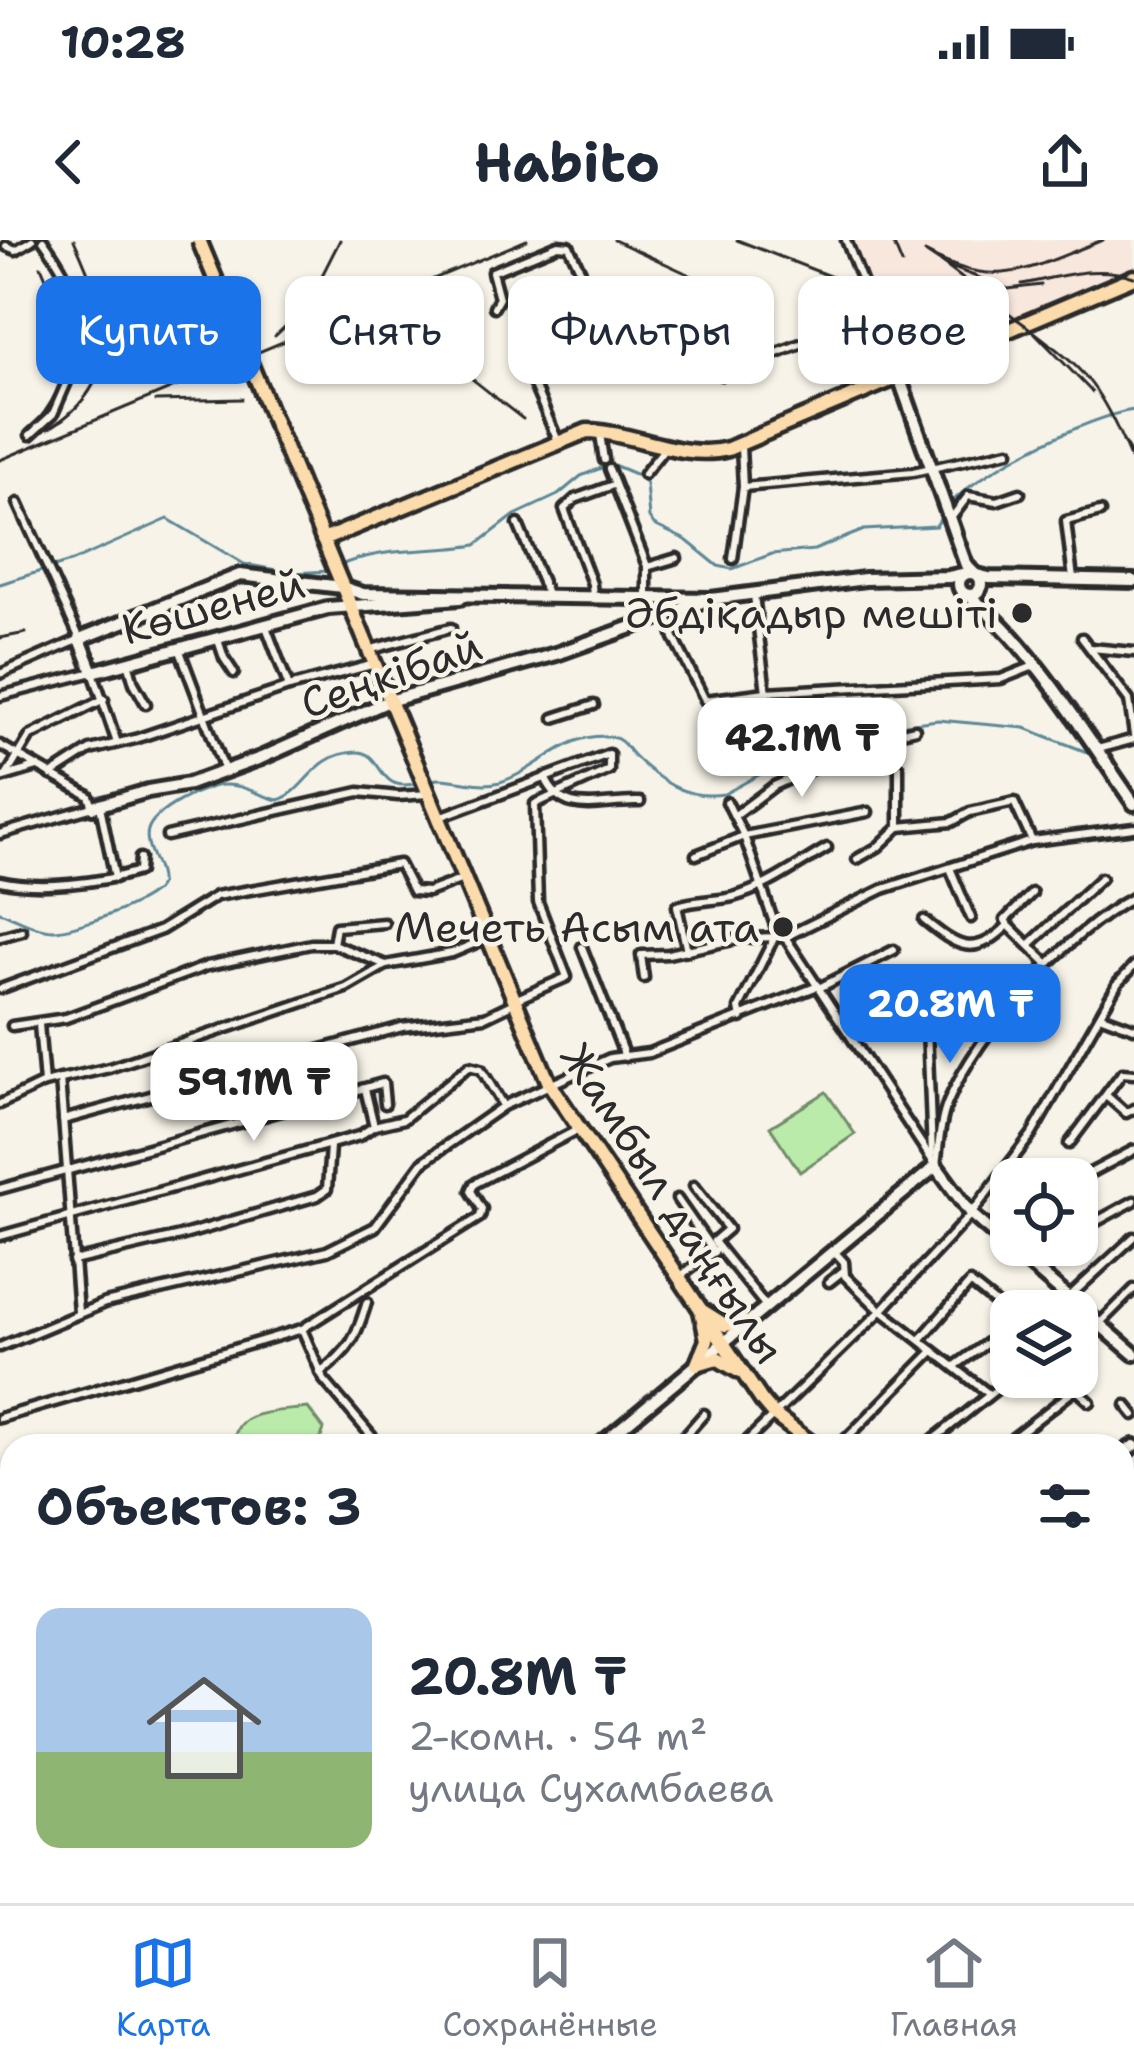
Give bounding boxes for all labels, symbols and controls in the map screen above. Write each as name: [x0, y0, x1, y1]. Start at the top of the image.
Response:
text: 10:28: [60, 12, 186, 72]
text: Habito: [474, 126, 660, 198]
icon: back: [36, 129, 102, 195]
icon: share: [1032, 129, 1098, 195]
chip: Купить: [36, 276, 261, 384]
chip: Снять: [285, 276, 484, 384]
chip: Фильтры: [508, 276, 774, 384]
chip: Новое: [798, 276, 1009, 384]
street label: Көшеней: [115, 555, 311, 657]
place label: Әбдіқадыр мешіті: [625, 585, 998, 641]
marker: Әбдіқадыр мешіті: [1009, 600, 1035, 626]
street label: Сеңкібай: [293, 617, 489, 731]
pin: 42.1M ₸: [691, 698, 913, 800]
text: 42.1M ₸: [724, 711, 880, 763]
place label: Мечеть Асым ата: [394, 899, 759, 955]
marker: Мечеть Асым ата: [770, 914, 796, 940]
pin: 20.8M ₸: [839, 964, 1061, 1066]
text: 20.8M ₸: [867, 977, 1033, 1029]
street label: Жамбыл даңғылы: [548, 1032, 798, 1374]
pin: 59.1M ₸: [143, 1042, 365, 1144]
text: 59.1M ₸: [177, 1055, 331, 1107]
map controls: [990, 1158, 1098, 1398]
button: locate: [990, 1158, 1098, 1266]
button: layers: [990, 1290, 1098, 1398]
text: Объектов: 3: [36, 1472, 362, 1540]
icon: filters: [1032, 1473, 1098, 1539]
text: 20.8M ₸: [408, 1642, 626, 1710]
icon: home: [132, 1656, 276, 1800]
text: 2-комн. · 54 m²: [408, 1710, 707, 1762]
text: улица Сухамбаева: [408, 1762, 773, 1814]
tab: Карта: [116, 1930, 210, 2047]
tab: Сохранённые: [442, 1930, 658, 2047]
tab: Главная: [890, 1930, 1018, 2047]

